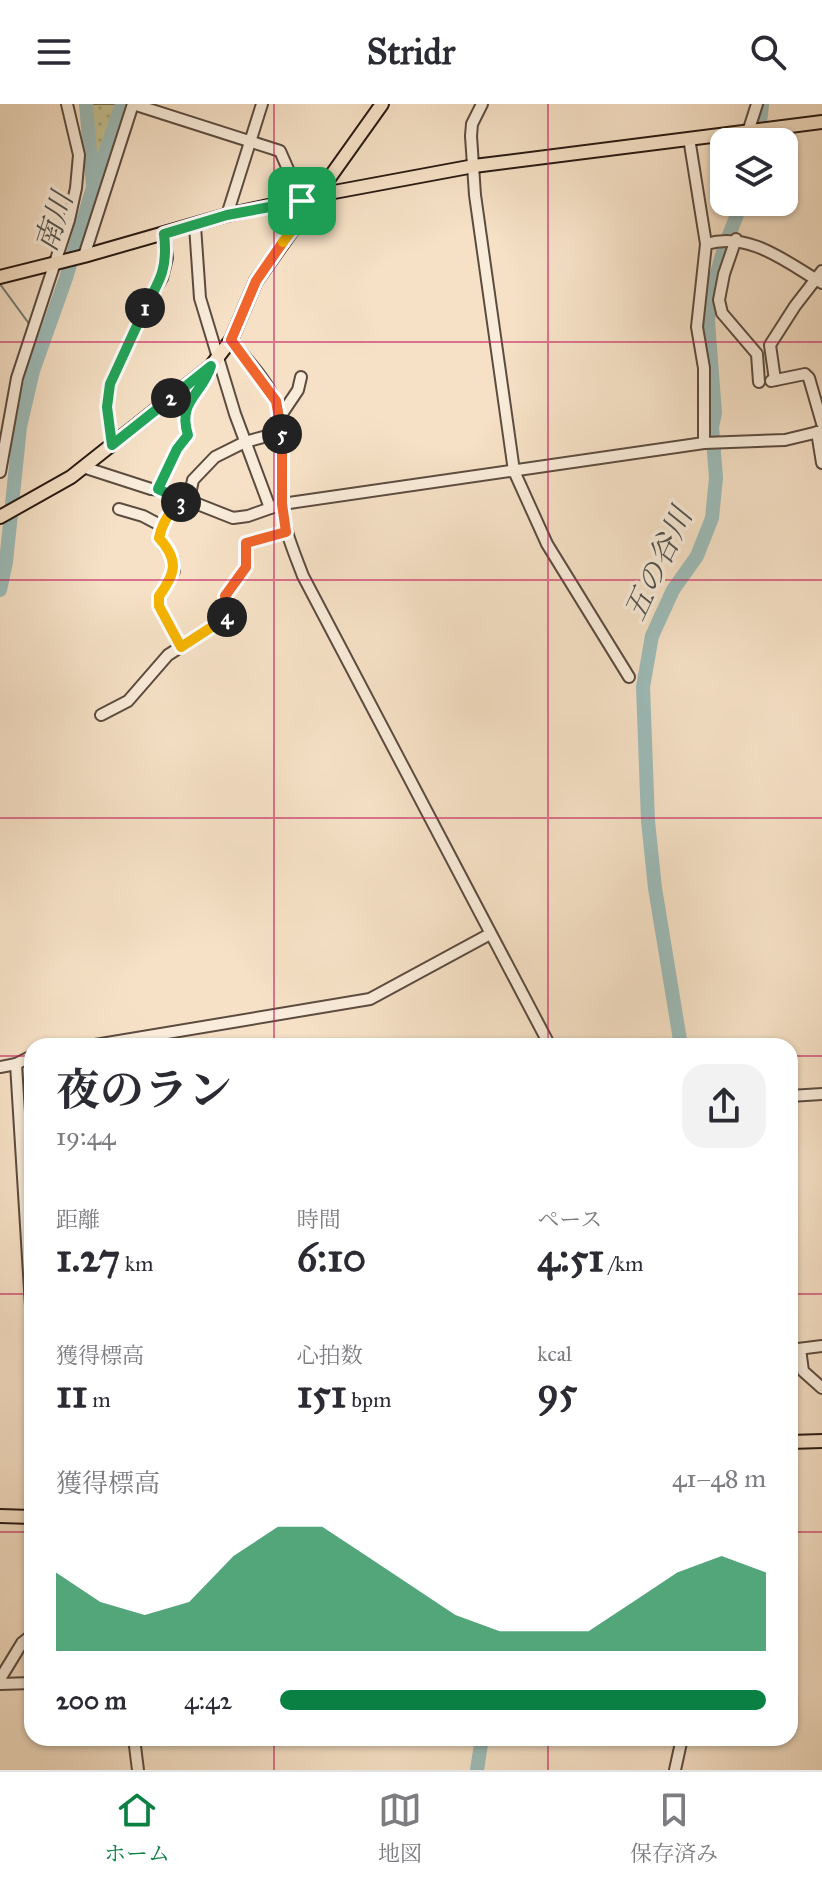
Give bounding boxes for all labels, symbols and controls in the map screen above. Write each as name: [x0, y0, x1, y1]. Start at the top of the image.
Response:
icon: menu: [32, 30, 76, 74]
text: Stridr: [367, 30, 455, 74]
icon: search: [746, 30, 790, 74]
map controls: [710, 128, 798, 216]
button: layers: [710, 128, 798, 216]
pin: [268, 167, 336, 235]
icon: arrive: [280, 179, 324, 223]
water label: 南川: [28, 185, 81, 256]
pin: 1: [125, 288, 165, 328]
text: 1: [141, 294, 149, 321]
pin: 2: [151, 378, 191, 418]
text: 2: [166, 384, 176, 411]
pin: 5: [262, 414, 302, 454]
text: 5: [277, 420, 287, 447]
pin: 3: [161, 482, 201, 522]
text: 3: [177, 488, 185, 515]
water label: 五の谷川: [616, 499, 701, 626]
pin: 4: [207, 597, 247, 637]
text: 4: [221, 603, 233, 630]
text: 夜のラン: [56, 1063, 232, 1117]
button: share: [682, 1064, 766, 1148]
text: 19:44: [56, 1120, 116, 1152]
text: 距離: [56, 1206, 100, 1233]
text: 時間: [297, 1206, 341, 1233]
text: ペース: [537, 1206, 602, 1233]
text: 1.27: [56, 1233, 120, 1282]
text: 6:10: [297, 1233, 366, 1282]
text: 4:51: [537, 1233, 604, 1282]
text: km: [120, 1250, 154, 1277]
text: /km: [604, 1250, 643, 1277]
text: kcal: [537, 1340, 572, 1367]
text: 獲得標高: [56, 1342, 144, 1369]
text: 心拍数: [297, 1342, 363, 1369]
text: 95: [537, 1367, 577, 1416]
text: 11: [56, 1369, 88, 1418]
text: 151: [297, 1369, 347, 1418]
text: m: [88, 1386, 111, 1413]
text: bpm: [347, 1386, 391, 1413]
text: 41–48 m: [672, 1462, 766, 1494]
text: 獲得標高: [56, 1467, 160, 1499]
text: 200 m: [56, 1684, 127, 1716]
text: 4:42: [184, 1684, 232, 1716]
tab: ホーム: [104, 1788, 170, 1867]
tab: 地図: [378, 1788, 422, 1867]
tab: 保存済み: [630, 1788, 718, 1867]

